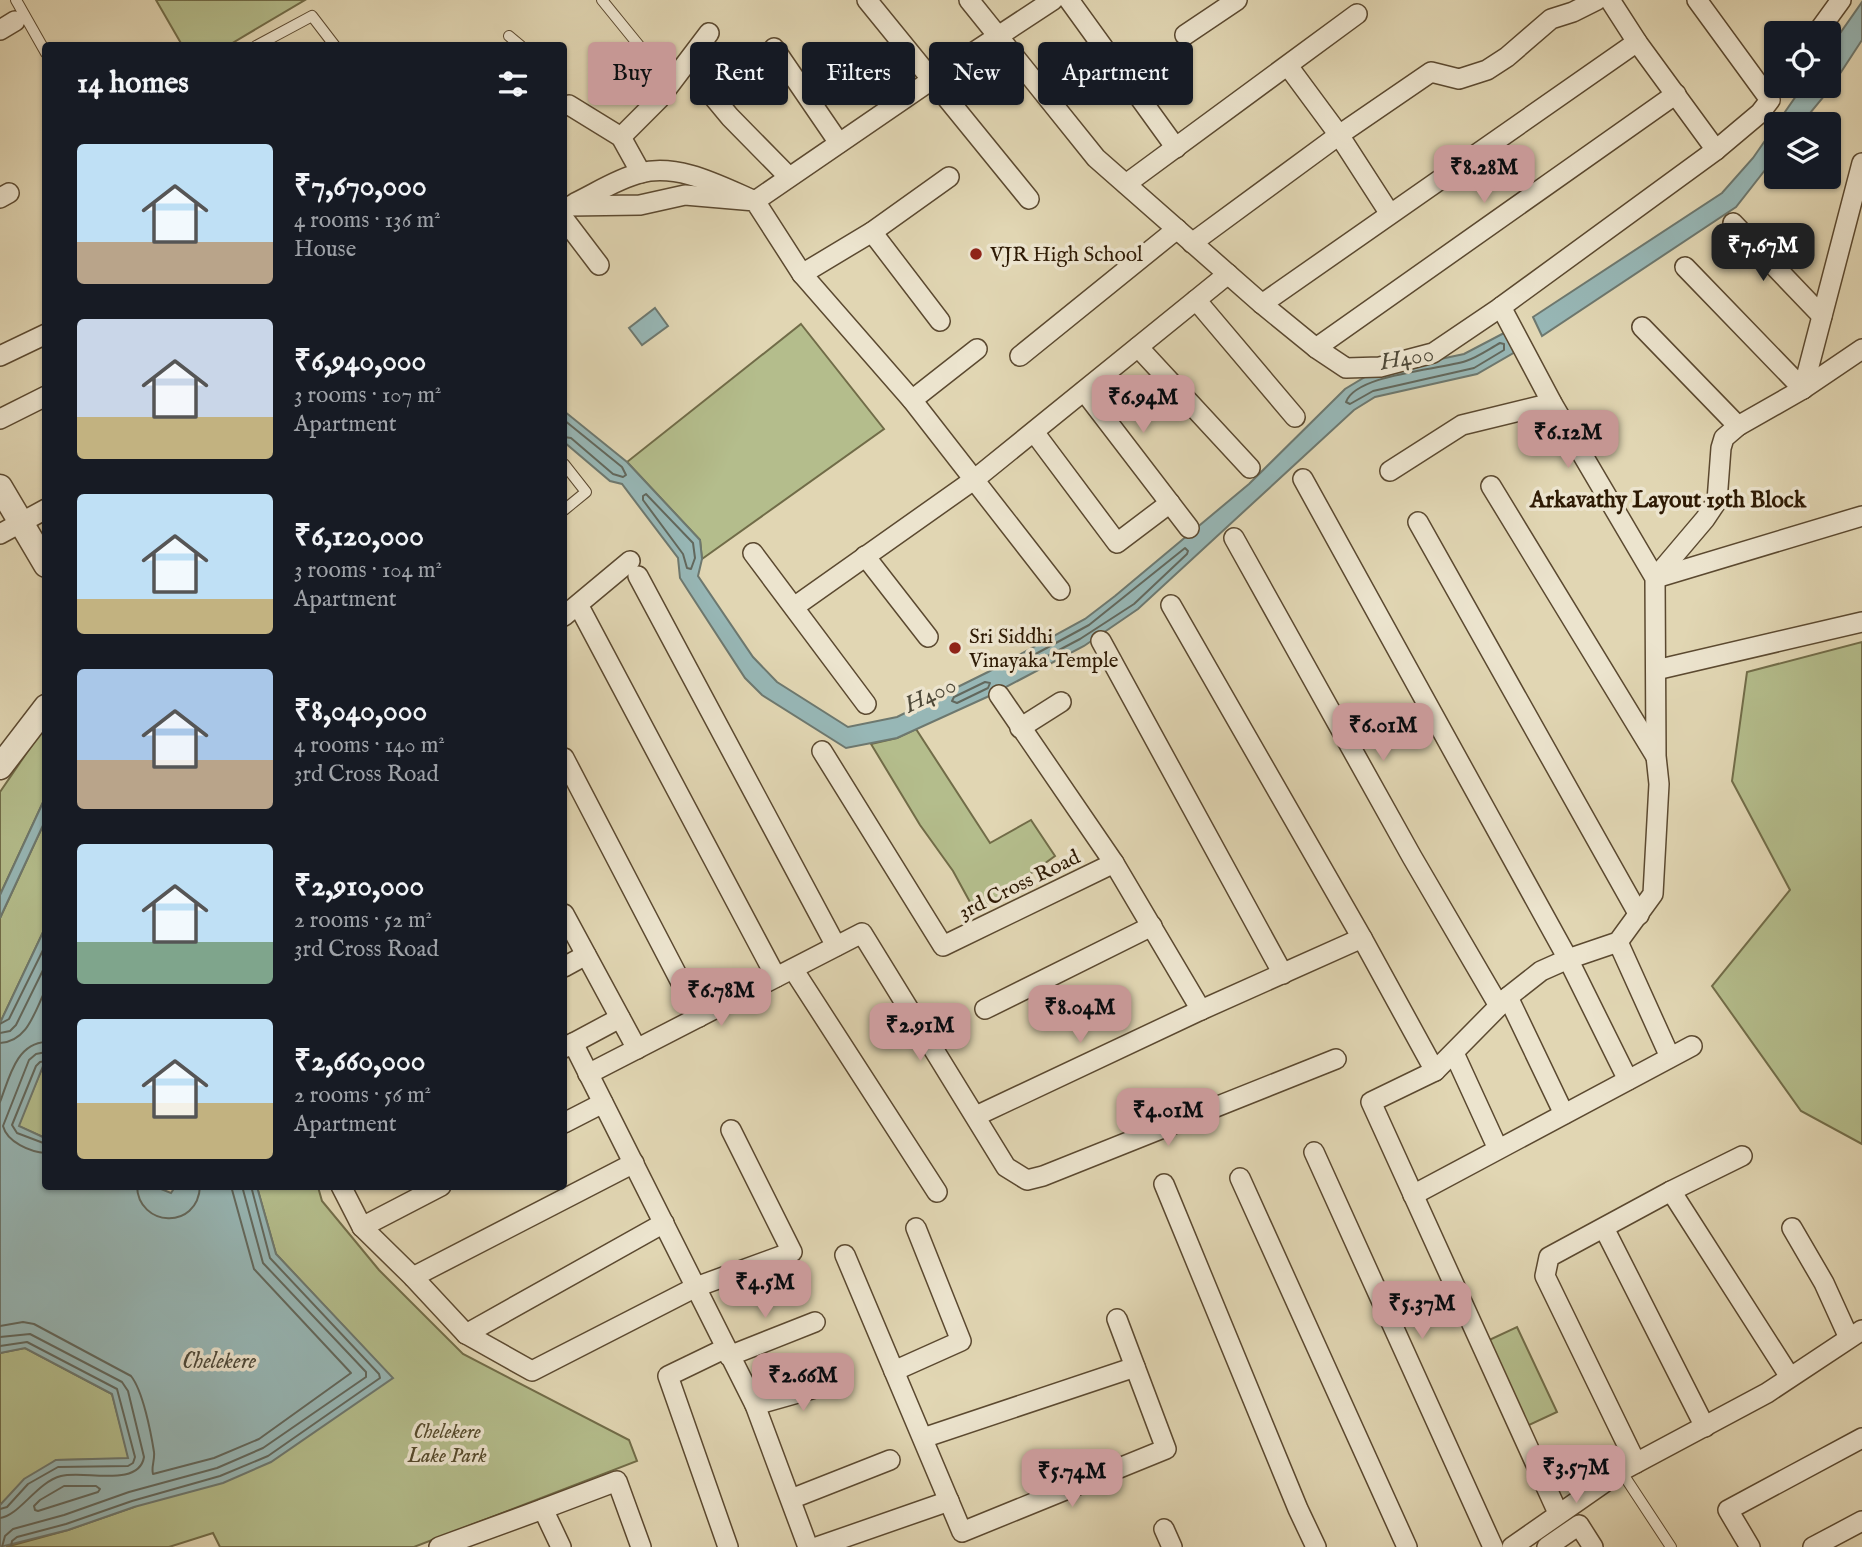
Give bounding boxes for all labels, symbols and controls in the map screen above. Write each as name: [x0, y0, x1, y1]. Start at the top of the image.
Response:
map controls: [1764, 21, 1841, 189]
button: locate: [1764, 21, 1841, 98]
chip: Buy: [588, 42, 676, 105]
chip: Rent: [690, 42, 788, 105]
chip: Filters: [802, 42, 915, 105]
chip: New: [929, 42, 1024, 105]
chip: Apartment: [1038, 42, 1193, 105]
text: 14 homes: [77, 65, 189, 103]
icon: filters: [494, 65, 532, 103]
button: layers: [1764, 112, 1841, 189]
pin: ₹8.28M: [1427, 146, 1541, 205]
text: ₹8.28M: [1450, 153, 1518, 182]
text: ₹7,670,000: [294, 168, 427, 206]
icon: home: [133, 172, 217, 256]
text: 4 rooms · 136 m²: [294, 206, 441, 235]
pin: ₹7.67M: [1706, 224, 1820, 283]
text: ₹7.67M: [1728, 231, 1798, 260]
text: House: [294, 235, 356, 264]
place label: VJR High School: [989, 242, 1143, 269]
marker: VJR High School: [968, 246, 984, 262]
water label: H400: [1377, 339, 1437, 378]
text: ₹6,940,000: [294, 343, 426, 381]
icon: home: [133, 347, 217, 431]
pin: ₹6.94M: [1086, 376, 1200, 435]
text: 3 rooms · 107 m²: [294, 381, 442, 410]
text: ₹6.94M: [1108, 383, 1178, 412]
text: Apartment: [294, 410, 397, 439]
pin: ₹6.12M: [1511, 410, 1625, 470]
text: ₹6.12M: [1534, 418, 1602, 447]
district label: Arkavathy Layout 19th Block: [1529, 486, 1807, 515]
text: ₹6,120,000: [294, 518, 424, 556]
icon: home: [133, 522, 217, 606]
text: 3 rooms · 104 m²: [294, 556, 442, 585]
text: Apartment: [294, 585, 397, 614]
place label: Sri Siddhi Vinayaka Temple: [968, 624, 1119, 675]
marker: Sri Siddhi Vinayaka Temple: [947, 640, 963, 656]
water label: H400: [899, 671, 962, 720]
text: ₹8,040,000: [294, 693, 427, 731]
icon: home: [133, 697, 217, 781]
pin: ₹6.01M: [1326, 704, 1440, 763]
text: ₹6.01M: [1348, 711, 1418, 740]
text: 4 rooms · 140 m²: [294, 731, 445, 760]
text: 3rd Cross Road: [294, 760, 439, 789]
street label: 3rd Cross Road: [954, 844, 1086, 926]
text: ₹2,910,000: [294, 868, 424, 906]
icon: home: [133, 872, 217, 956]
text: 2 rooms · 52 m²: [294, 906, 432, 935]
text: 3rd Cross Road: [294, 935, 439, 964]
pin: ₹6.78M: [664, 968, 778, 1028]
text: ₹6.78M: [687, 976, 755, 1005]
pin: ₹8.04M: [1023, 986, 1137, 1045]
text: ₹8.04M: [1044, 993, 1116, 1022]
pin: ₹2.91M: [863, 1004, 977, 1063]
text: ₹2.91M: [885, 1011, 955, 1040]
text: ₹2,660,000: [294, 1043, 425, 1081]
icon: home: [133, 1047, 217, 1131]
text: 2 rooms · 56 m²: [294, 1081, 431, 1110]
pin: ₹4.01M: [1111, 1088, 1225, 1148]
text: ₹4.01M: [1132, 1096, 1204, 1125]
text: Apartment: [294, 1110, 397, 1139]
pin: ₹4.5M: [716, 1260, 814, 1320]
text: ₹4.5M: [735, 1268, 795, 1297]
pin: ₹5.37M: [1365, 1282, 1479, 1341]
text: ₹5.37M: [1388, 1289, 1456, 1318]
water label: Chelekere: [182, 1347, 256, 1376]
pin: ₹2.66M: [746, 1354, 860, 1413]
text: ₹2.66M: [768, 1361, 838, 1390]
park label: Chelekere Lake Park: [406, 1419, 487, 1470]
pin: ₹3.57M: [1519, 1446, 1633, 1505]
pin: ₹5.74M: [1015, 1450, 1129, 1509]
text: ₹3.57M: [1542, 1453, 1610, 1482]
text: ₹5.74M: [1038, 1457, 1106, 1486]

